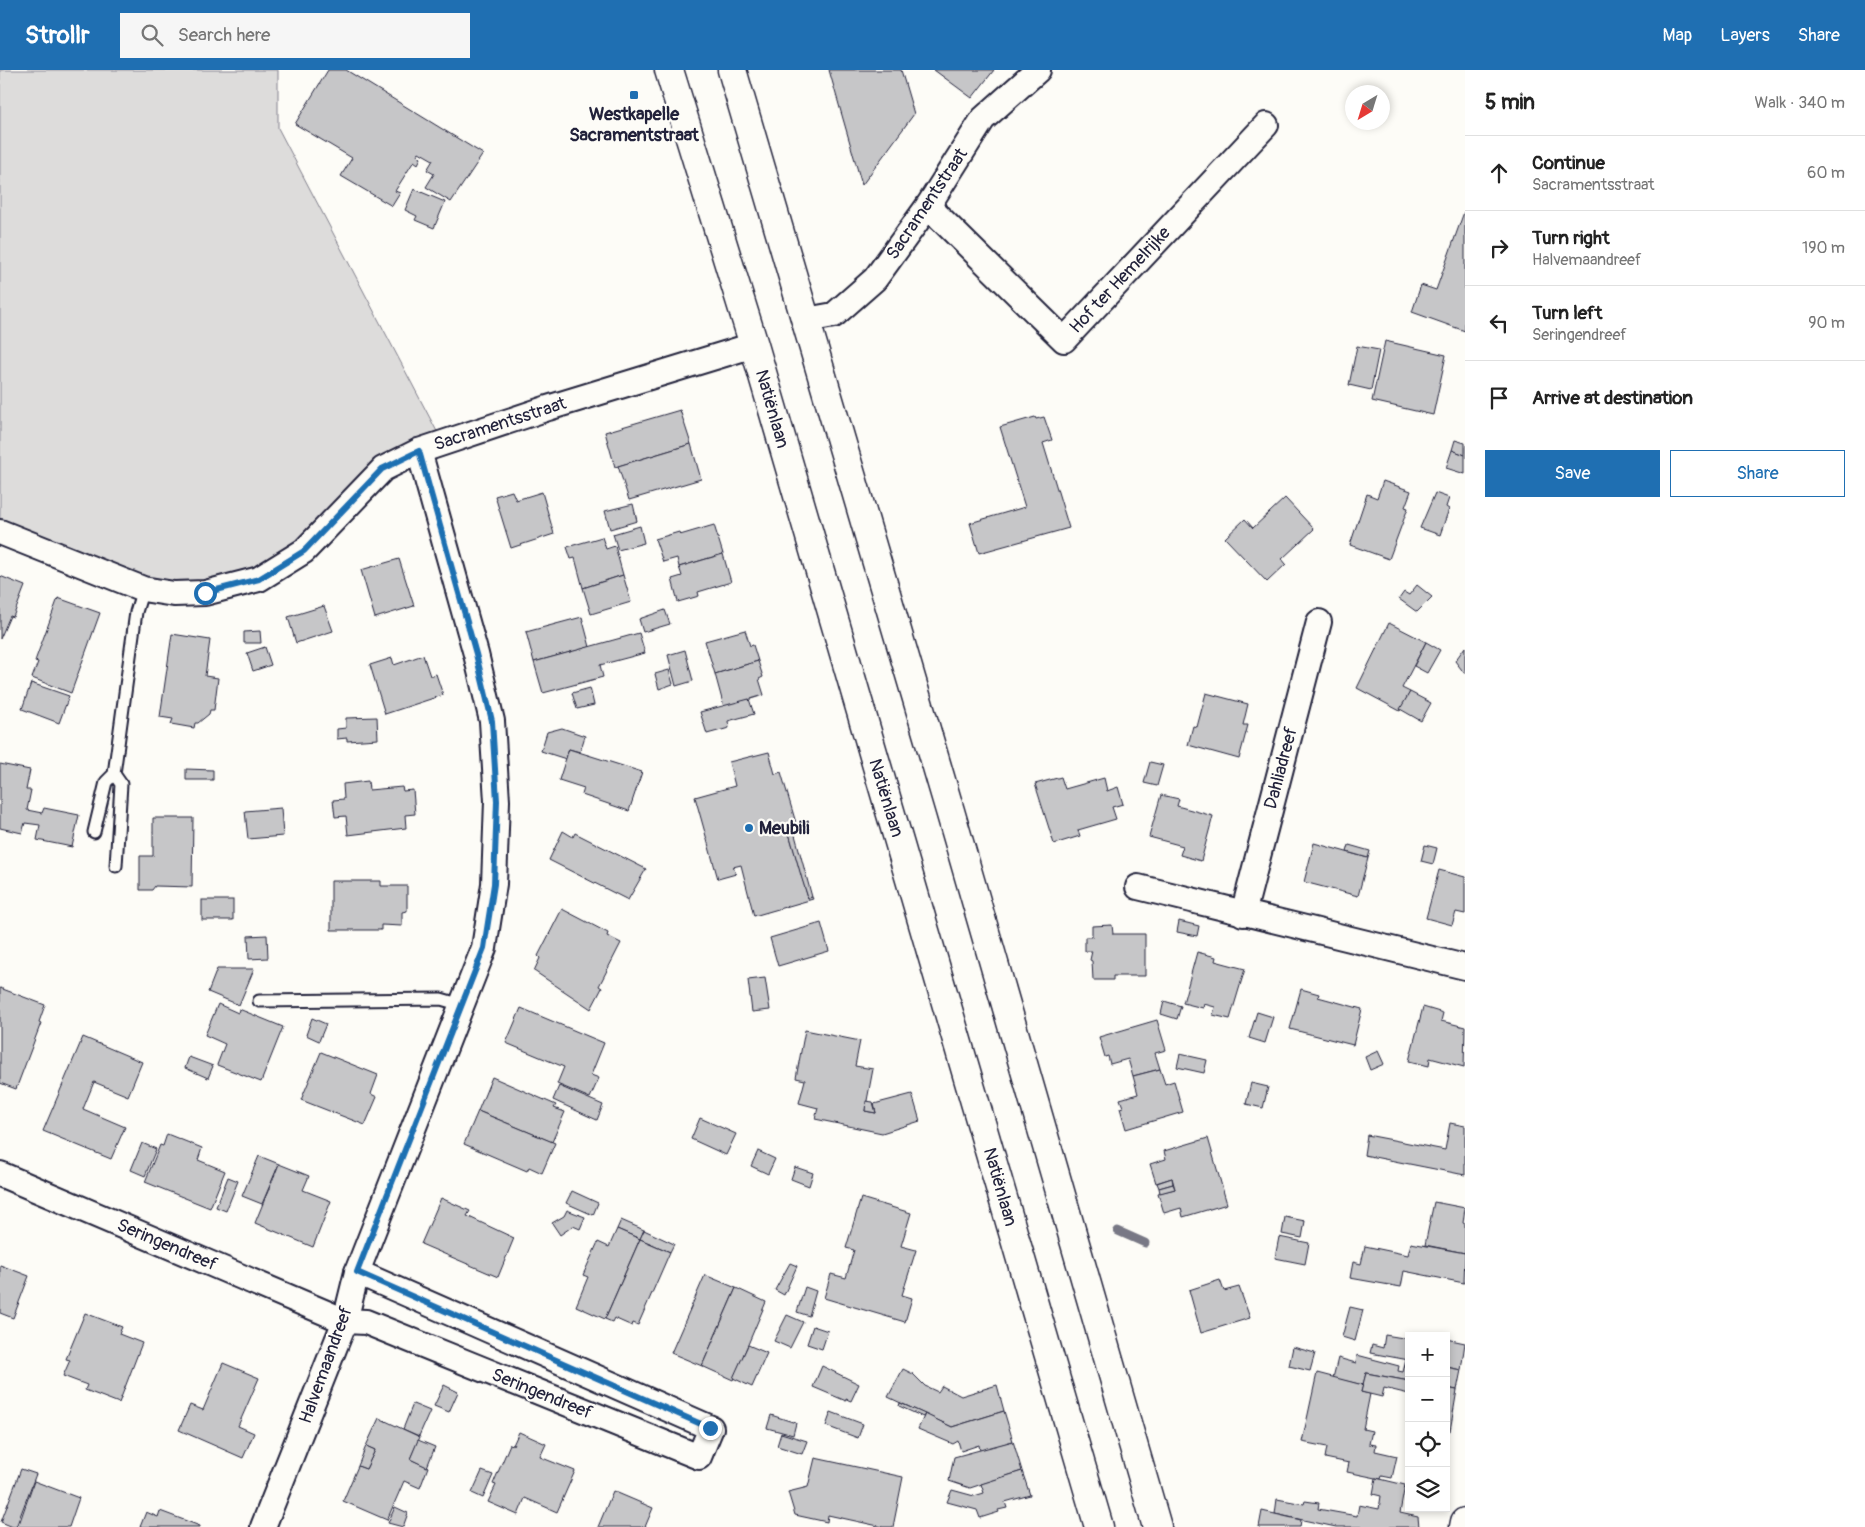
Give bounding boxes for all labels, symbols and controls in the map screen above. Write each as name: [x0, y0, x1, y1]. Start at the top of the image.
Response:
search box: [120, 13, 470, 58]
text: Strollr: [25, 21, 90, 50]
icon: search: [138, 21, 166, 49]
text: Search here: [178, 23, 270, 47]
text: Map: [1663, 24, 1692, 47]
text: Layers: [1720, 24, 1770, 47]
text: Share: [1798, 24, 1840, 47]
north arrow: [1345, 85, 1390, 130]
marker: Westkapelle Sacramentstraat: [628, 89, 640, 101]
text: 5 min: [1485, 89, 1535, 116]
text: Walk · 340 m: [1754, 93, 1845, 113]
place label: Westkapelle Sacramentstraat: [569, 103, 700, 147]
street label: Sacramentstraat: [881, 143, 973, 264]
text: Continue: [1532, 151, 1605, 175]
icon: ahead: [1485, 159, 1513, 187]
text: 60 m: [1807, 163, 1845, 183]
text: Sacramentsstraat: [1532, 175, 1654, 195]
street label: Hof ter Hemelrijke: [1064, 222, 1176, 338]
text: Turn right: [1532, 226, 1610, 250]
icon: right: [1485, 234, 1513, 262]
text: 190 m: [1802, 238, 1845, 258]
text: Halvemaandreef: [1532, 250, 1641, 270]
text: Turn left: [1532, 301, 1602, 325]
icon: left: [1485, 309, 1513, 337]
text: 90 m: [1808, 313, 1845, 333]
text: Seringendreef: [1532, 325, 1627, 345]
street label: Natiënlaan: [750, 367, 794, 451]
icon: arrive: [1485, 384, 1513, 412]
text: Arrive at destination: [1532, 386, 1693, 410]
street label: Sacramentsstraat: [431, 392, 570, 456]
button: Save: [1485, 450, 1660, 497]
button: Share: [1670, 450, 1845, 497]
route start: [194, 582, 217, 605]
street label: Dahliadreef: [1259, 724, 1303, 812]
street label: Natiënlaan: [863, 756, 909, 840]
place label: Meubili: [759, 817, 809, 840]
marker: Meubili: [743, 822, 755, 834]
street label: Natiënlaan: [978, 1145, 1022, 1229]
street label: Seringendreef: [113, 1214, 221, 1277]
street label: Halvemaandreef: [294, 1303, 358, 1427]
map controls: [1405, 1332, 1450, 1512]
button: +: [1405, 1332, 1450, 1377]
street label: Seringendreef: [488, 1363, 596, 1425]
button: −: [1405, 1377, 1450, 1422]
route end: [699, 1417, 722, 1440]
button: locate: [1405, 1422, 1450, 1467]
button: layers: [1405, 1467, 1450, 1512]

